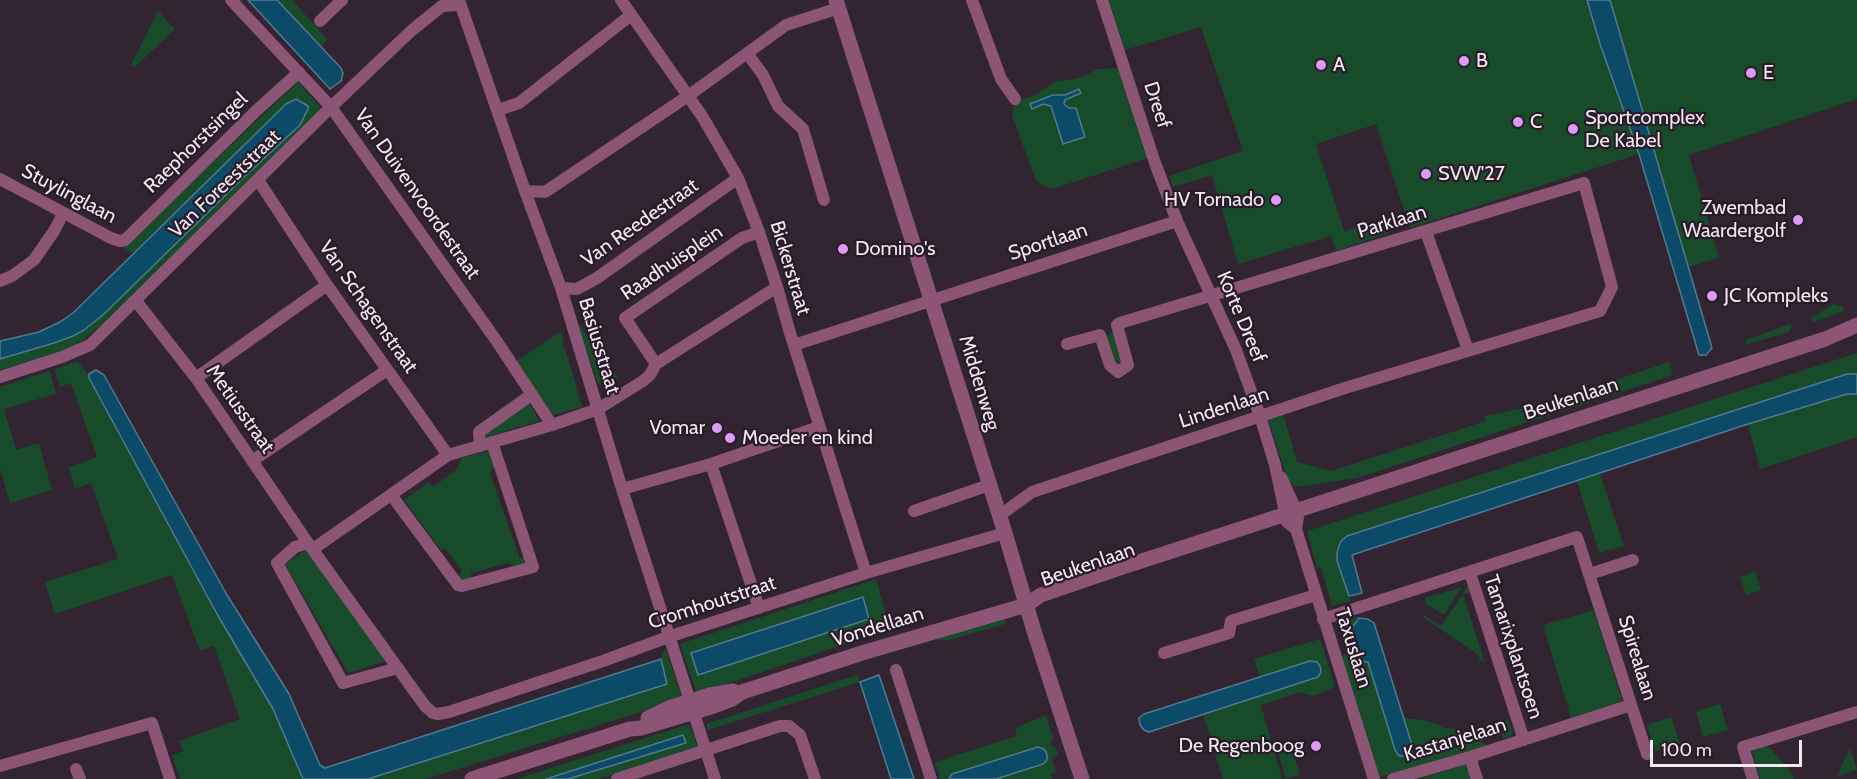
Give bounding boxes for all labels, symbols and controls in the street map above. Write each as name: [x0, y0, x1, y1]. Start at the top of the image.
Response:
place label: B: [1476, 49, 1488, 73]
place label: A: [1333, 53, 1345, 77]
marker: B: [1457, 54, 1471, 68]
marker: A: [1314, 58, 1328, 72]
place label: E: [1763, 61, 1774, 85]
marker: E: [1744, 66, 1758, 80]
street label: Dreef: [1138, 79, 1176, 131]
street label: Raephorstsingel: [139, 88, 253, 198]
street label: Van Duivenvoordestraat: [349, 104, 485, 284]
place label: Sportcomplex De Kabel: [1585, 106, 1705, 153]
place label: C: [1530, 110, 1542, 134]
marker: C: [1511, 115, 1525, 129]
marker: Sportcomplex De Kabel: [1566, 122, 1580, 136]
street label: Van Foreeststraat: [164, 125, 286, 243]
street label: Stuylinglaan: [17, 159, 121, 229]
place label: SVW'27: [1438, 162, 1505, 186]
marker: SVW'27: [1419, 167, 1433, 181]
street label: Van Reedestraat: [577, 174, 703, 272]
place label: HV Tornado: [1164, 188, 1264, 212]
marker: HV Tornado: [1269, 193, 1283, 207]
place label: Zwembad Waardergolf: [1683, 196, 1786, 243]
street label: Parklaan: [1354, 200, 1430, 244]
marker: Zwembad Waardergolf: [1791, 213, 1805, 227]
street label: Bickerstraat: [764, 218, 816, 318]
street label: Sportlaan: [1005, 218, 1091, 266]
street label: Raadhuisplein: [617, 220, 727, 306]
street label: Van Schagenstraat: [313, 236, 423, 378]
place label: Domino's: [855, 237, 935, 261]
marker: Domino's: [836, 242, 850, 256]
street label: Korte Dreef: [1211, 268, 1271, 366]
place label: JC Kompleks: [1724, 284, 1828, 308]
marker: JC Kompleks: [1705, 289, 1719, 303]
street label: Basiusstraat: [573, 295, 625, 397]
street label: Middenweg: [953, 332, 1005, 434]
street label: Metiusstraat: [201, 360, 279, 458]
street label: Beukenlaan: [1521, 372, 1621, 426]
street label: Lindenlaan: [1176, 382, 1272, 434]
place label: Vomar: [650, 416, 705, 440]
marker: Vomar: [710, 421, 724, 435]
place label: Moeder en kind: [742, 426, 873, 450]
marker: Moeder en kind: [723, 431, 737, 445]
street label: Beukenlaan: [1038, 538, 1138, 592]
street label: Cromhoutstraat: [645, 571, 779, 635]
street label: Tamarixplantsoen: [1478, 572, 1548, 722]
street label: Vondellaan: [829, 602, 927, 652]
street label: Taxuslaan: [1329, 605, 1377, 691]
street label: Spirealaan: [1613, 612, 1661, 704]
street label: Kastanjelaan: [1401, 713, 1509, 767]
scale bar: [1653, 728, 1804, 766]
place label: De Regenboog: [1178, 734, 1304, 758]
marker: De Regenboog: [1309, 739, 1323, 753]
text: 100 m: [1661, 739, 1712, 761]

